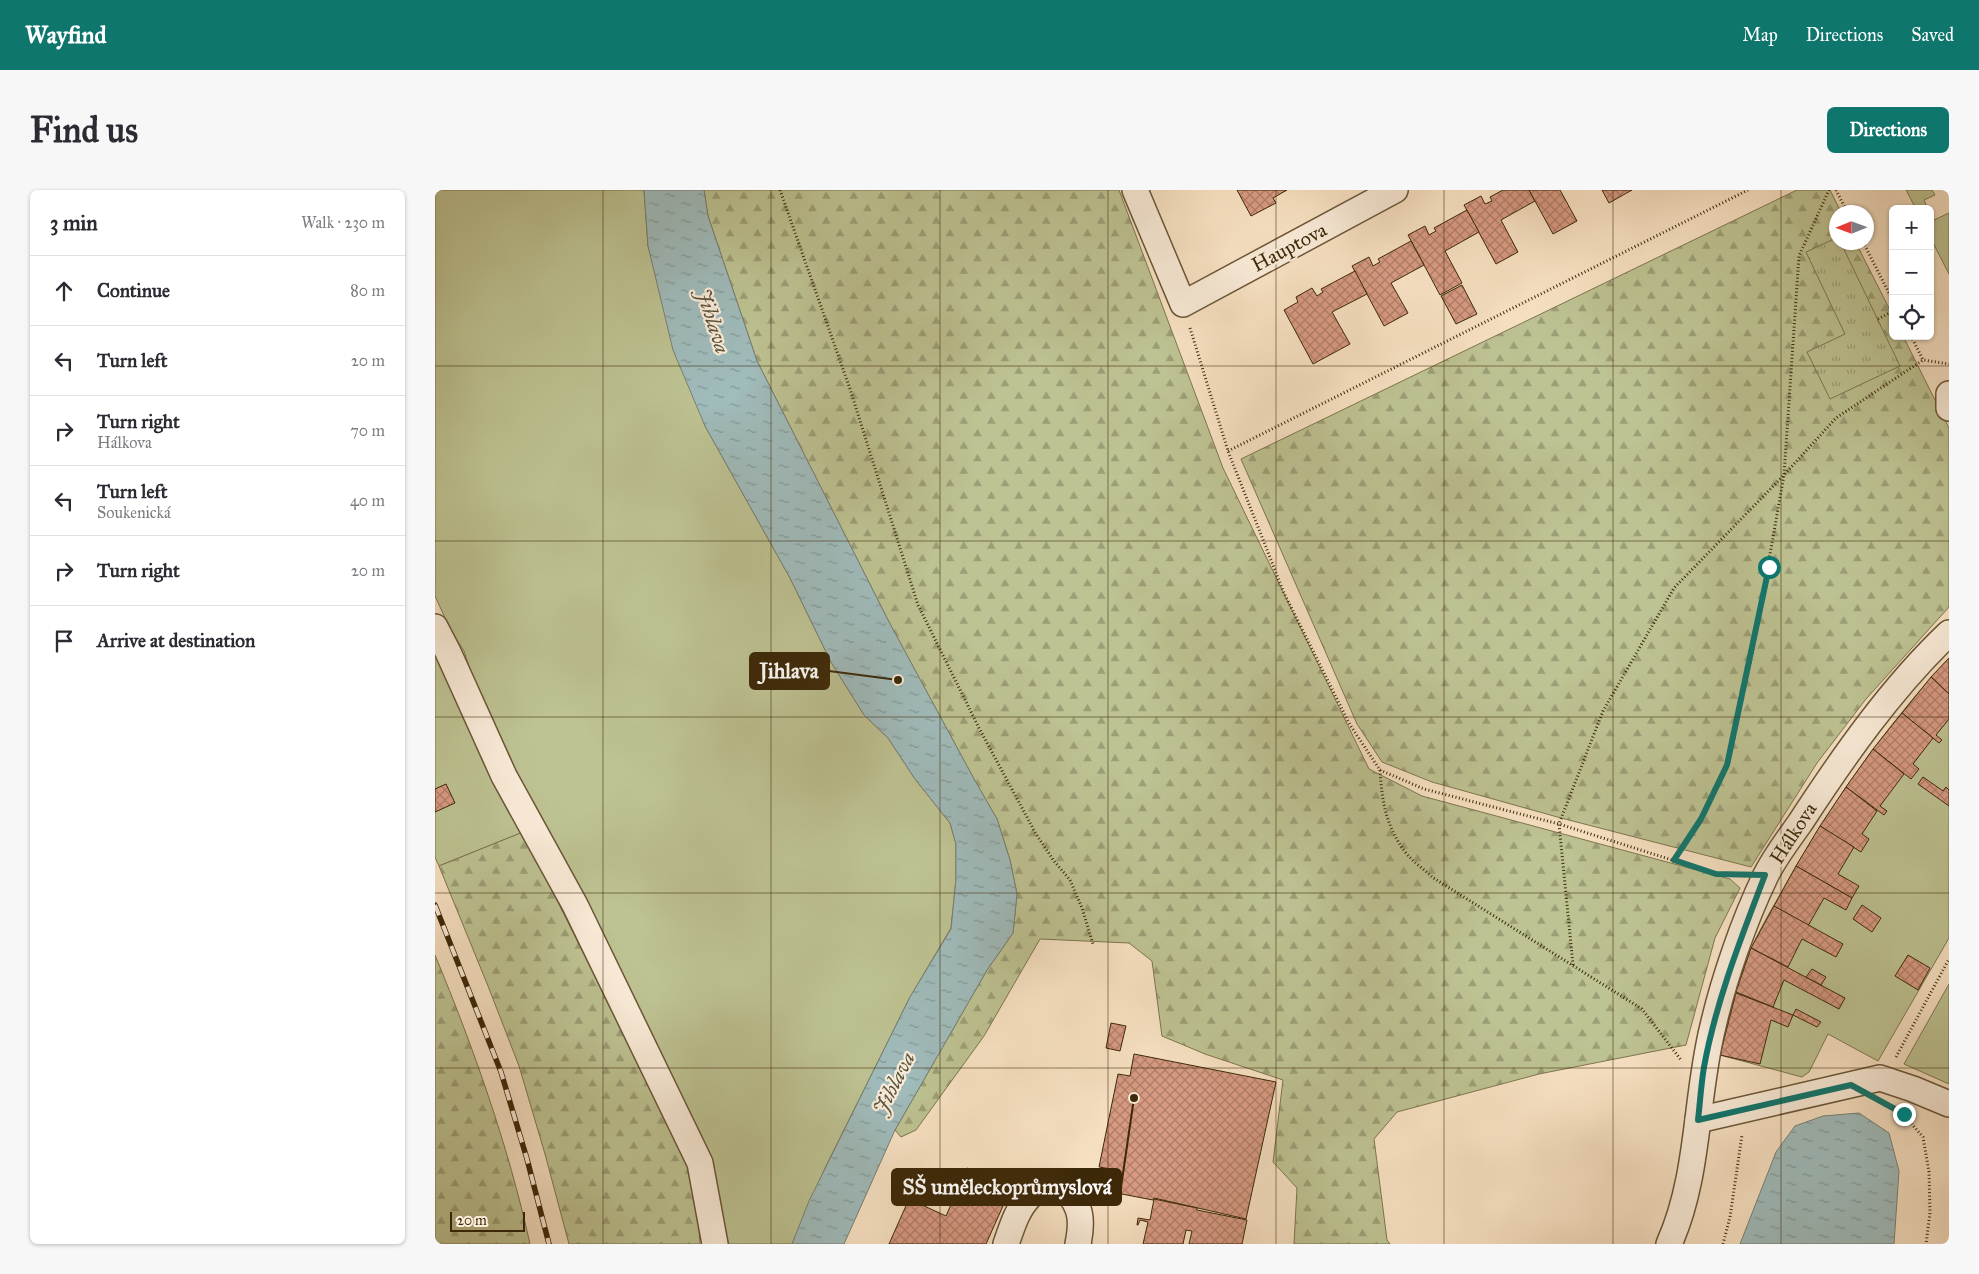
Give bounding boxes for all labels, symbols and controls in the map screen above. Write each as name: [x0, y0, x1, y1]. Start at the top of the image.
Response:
text: Wayfind: [25, 20, 107, 50]
text: Map: [1742, 24, 1778, 46]
text: Directions: [1806, 24, 1883, 46]
text: Saved: [1911, 24, 1954, 46]
button: Directions: [1827, 107, 1949, 153]
text: Find us: [30, 109, 138, 152]
north arrow: [1829, 205, 1874, 250]
map controls: [1889, 205, 1934, 340]
button: +: [1889, 205, 1934, 250]
text: 3 min: [50, 210, 98, 236]
text: Walk · 230 m: [301, 213, 385, 232]
street label: Hauptova: [1247, 217, 1331, 277]
button: −: [1889, 250, 1934, 295]
icon: ahead: [50, 277, 78, 305]
text: Continue: [97, 279, 170, 302]
text: 80 m: [350, 281, 385, 300]
water label: Jihlava: [690, 284, 736, 357]
button: locate: [1889, 295, 1934, 340]
icon: left: [50, 347, 78, 375]
text: Turn left: [97, 349, 167, 372]
text: 20 m: [351, 351, 385, 370]
text: Turn right: [97, 410, 180, 433]
icon: right: [50, 417, 78, 445]
text: 70 m: [350, 421, 385, 440]
text: Hálkova: [97, 433, 152, 452]
text: Turn left: [97, 480, 167, 503]
icon: left: [50, 487, 78, 515]
text: 40 m: [350, 491, 385, 510]
text: Soukenická: [97, 503, 171, 522]
route start: [1758, 556, 1781, 579]
icon: right: [50, 557, 78, 585]
text: Turn right: [97, 559, 180, 582]
text: 20 m: [351, 561, 385, 580]
icon: arrive: [50, 627, 78, 655]
text: Arrive at destination: [97, 629, 255, 652]
callout: Jihlava: [750, 653, 829, 689]
text: Jihlava: [756, 658, 820, 685]
street label: Hálkova: [1764, 797, 1822, 868]
water label: Jihlava: [867, 1047, 921, 1119]
route end: [1893, 1103, 1916, 1126]
callout: SŠ uměleckoprůmyslová: [892, 1169, 1121, 1205]
text: SŠ uměleckoprůmyslová: [902, 1173, 1113, 1200]
scale bar: [450, 1209, 525, 1232]
text: 20 m: [457, 1212, 487, 1229]

